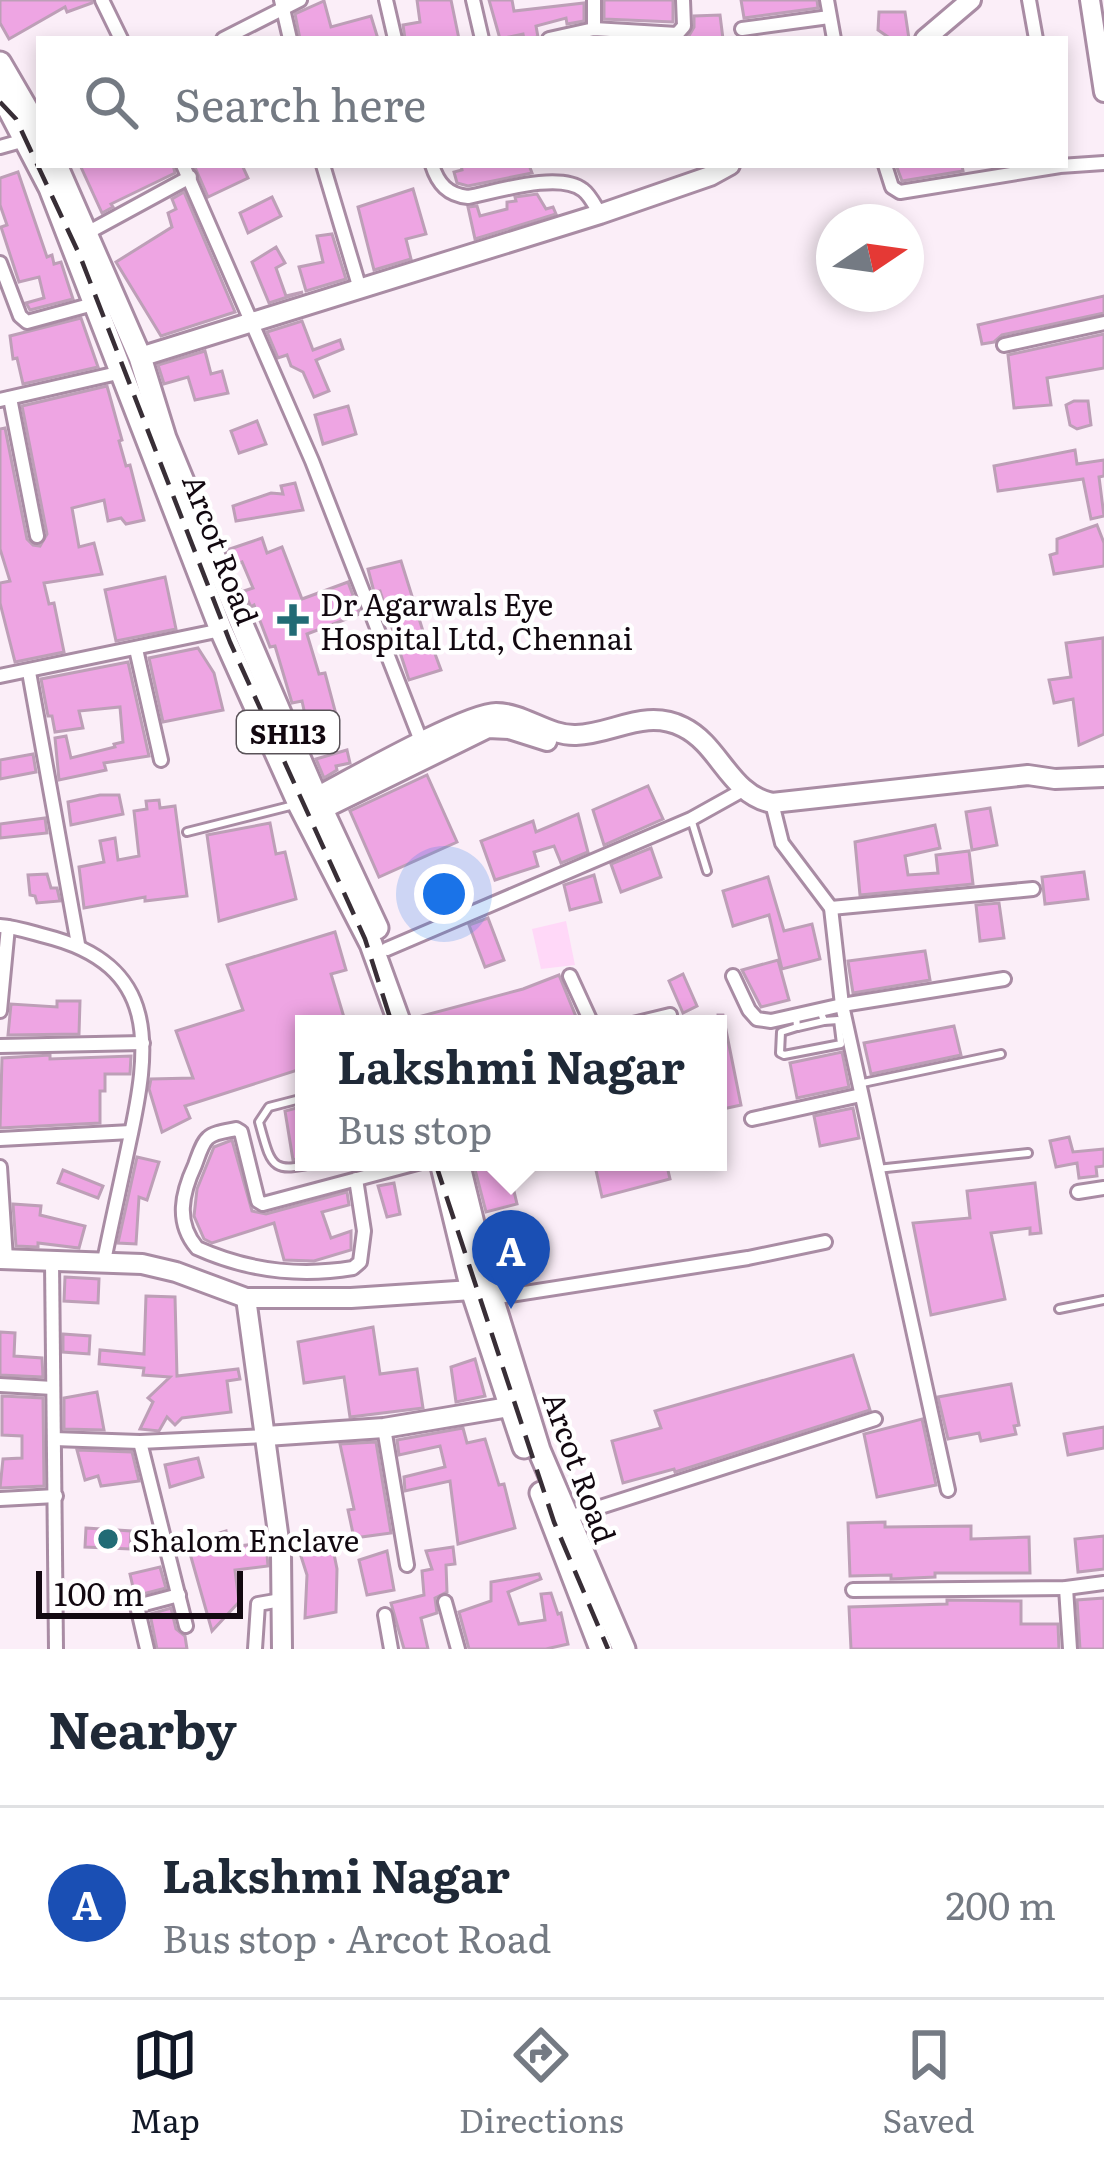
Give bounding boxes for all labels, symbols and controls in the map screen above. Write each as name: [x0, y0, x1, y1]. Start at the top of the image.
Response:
search box: [36, 36, 1068, 168]
icon: search: [78, 69, 144, 135]
text: Search here: [174, 69, 426, 136]
north arrow: [816, 204, 924, 312]
street label: Arcot Road: [173, 467, 271, 631]
place label: Dr Agarwals Eye Hospital Ltd, Chennai: [320, 581, 633, 659]
marker: Dr Agarwals Eye Hospital Ltd, Chennai: [277, 604, 309, 636]
road number: SH113: [237, 711, 339, 753]
your location: [414, 864, 474, 924]
popup: [295, 1015, 727, 1171]
text: Lakshmi Nagar: [337, 1031, 685, 1098]
text: Bus stop: [337, 1098, 492, 1156]
pin: A: [472, 1210, 550, 1309]
street label: Arcot Road: [533, 1385, 629, 1549]
place label: Shalom Enclave: [132, 1517, 359, 1561]
marker: Shalom Enclave: [95, 1526, 121, 1552]
scale bar: [36, 1565, 243, 1618]
text: 100 m: [54, 1567, 144, 1616]
text: Nearby: [48, 1689, 237, 1765]
text: Lakshmi Nagar: [162, 1840, 510, 1907]
text: A: [72, 1874, 102, 1932]
text: 200 m: [946, 1874, 1056, 1932]
text: Bus stop · Arcot Road: [162, 1907, 551, 1965]
tab: Map: [129, 2022, 200, 2143]
tab: Directions: [459, 2022, 624, 2143]
tab: Saved: [883, 2022, 975, 2143]

